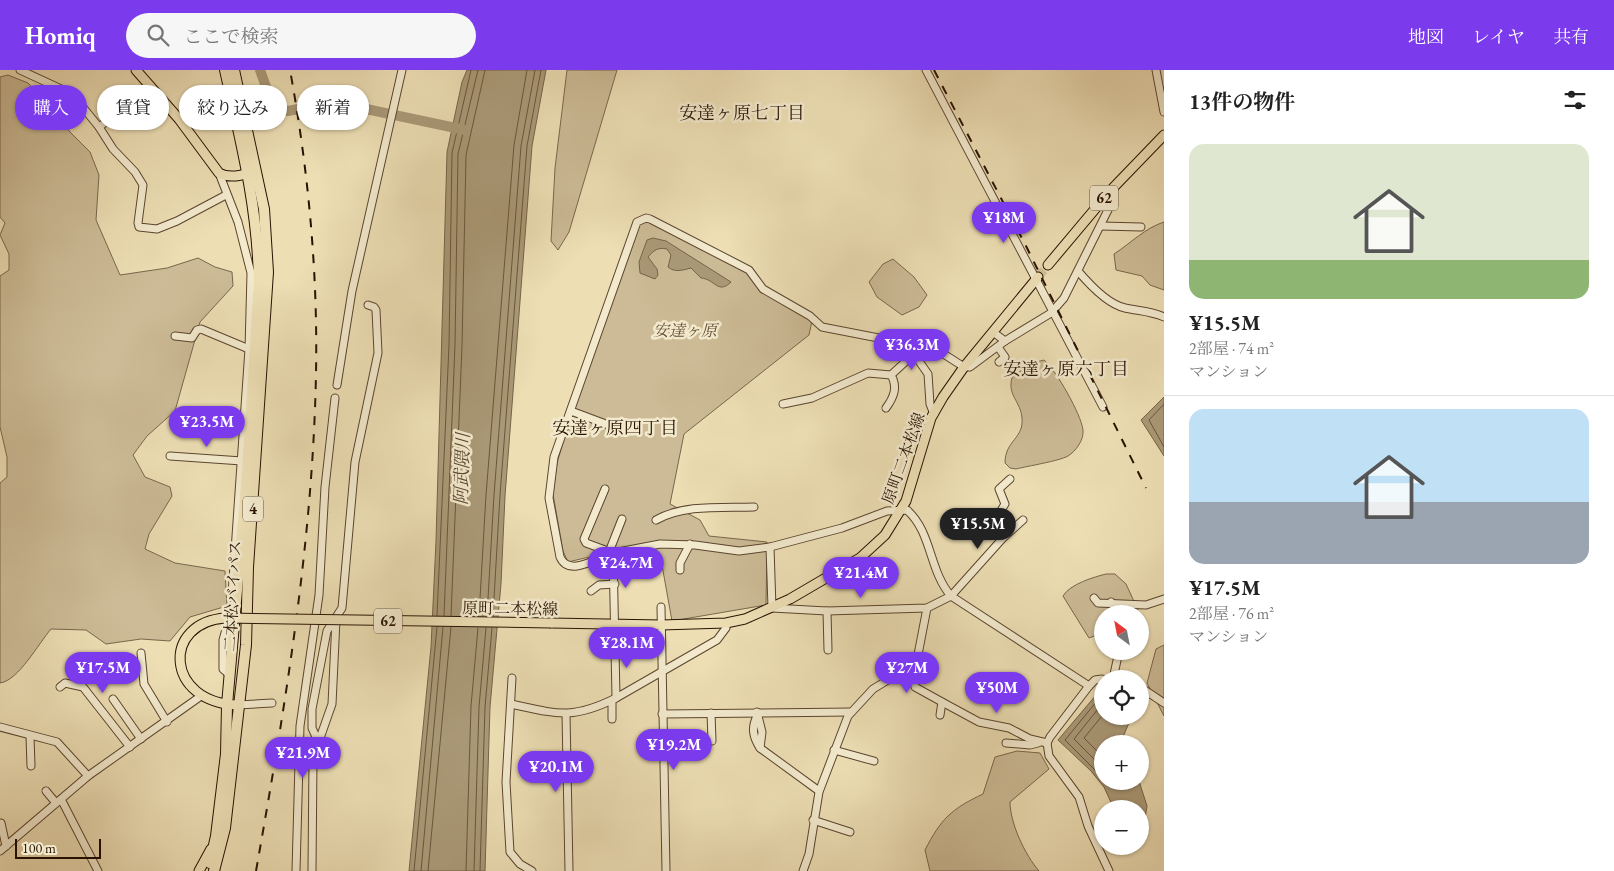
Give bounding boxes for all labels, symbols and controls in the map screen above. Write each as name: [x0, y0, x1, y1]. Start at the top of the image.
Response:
search box: [126, 13, 476, 58]
text: Homiq: [25, 20, 96, 51]
icon: search: [144, 21, 172, 49]
text: ここで検索: [184, 24, 279, 49]
text: 地図: [1408, 25, 1444, 48]
text: レイヤ: [1472, 25, 1525, 48]
text: 共有: [1553, 25, 1589, 48]
chip: 購入: [15, 85, 87, 130]
chip: 賃貸: [97, 85, 169, 130]
chip: 絞り込み: [179, 85, 287, 130]
chip: 新着: [297, 85, 369, 130]
icon: filters: [1561, 86, 1589, 114]
text: 13件の物件: [1189, 88, 1295, 115]
district label: 安達ヶ原七丁目: [679, 101, 805, 124]
icon: home: [1344, 176, 1434, 266]
road number: 62: [1090, 186, 1118, 210]
pin: ¥18M: [974, 202, 1034, 244]
text: ¥18M: [983, 207, 1025, 228]
text: ¥15.5M: [1189, 309, 1260, 336]
park label: 安達ヶ原: [653, 320, 720, 341]
pin: ¥36.3M: [871, 328, 953, 371]
text: ¥36.3M: [885, 334, 939, 355]
text: 2部屋 · 74 m²: [1189, 338, 1274, 359]
district label: 安達ヶ原六丁目: [1003, 357, 1129, 380]
text: マンション: [1189, 361, 1268, 382]
pin: ¥23.5M: [166, 406, 248, 448]
street label: 原町二本松線: [877, 409, 930, 507]
text: ¥23.5M: [180, 411, 234, 432]
district label: 安達ヶ原四丁目: [552, 416, 678, 439]
water label: 阿武隈川: [449, 431, 474, 505]
icon: home: [1344, 442, 1434, 532]
road number: 4: [243, 496, 263, 522]
pin: ¥15.5M: [937, 508, 1019, 550]
text: ¥15.5M: [951, 513, 1005, 534]
street label: 二本松バイパス: [219, 540, 246, 652]
pin: ¥24.7M: [585, 546, 667, 589]
text: ¥24.7M: [599, 552, 653, 573]
pin: ¥21.4M: [820, 556, 902, 599]
text: ¥21.4M: [834, 562, 888, 583]
text: ¥17.5M: [1189, 574, 1260, 601]
street label: 原町二本松線: [462, 597, 558, 620]
text: 2部屋 · 76 m²: [1189, 603, 1274, 624]
north arrow: [1094, 605, 1149, 660]
map controls: [1094, 605, 1149, 855]
road number: 62: [374, 608, 402, 634]
pin: ¥28.1M: [586, 626, 668, 669]
text: マンション: [1189, 626, 1268, 647]
text: ¥28.1M: [600, 632, 654, 653]
pin: ¥17.5M: [62, 652, 144, 694]
pin: ¥27M: [877, 652, 937, 694]
text: ¥17.5M: [76, 657, 130, 678]
text: ¥27M: [886, 657, 928, 678]
button: locate: [1094, 670, 1149, 725]
pin: ¥50M: [967, 672, 1027, 714]
text: ¥50M: [976, 677, 1018, 698]
pin: ¥19.2M: [633, 728, 715, 771]
text: ¥19.2M: [647, 734, 701, 755]
button: +: [1094, 735, 1149, 790]
pin: ¥21.9M: [262, 736, 344, 779]
text: ¥21.9M: [276, 742, 330, 763]
pin: ¥20.1M: [515, 750, 597, 793]
text: ¥20.1M: [529, 756, 583, 777]
button: −: [1094, 800, 1149, 855]
scale bar: [15, 836, 101, 859]
text: 100 m: [22, 839, 56, 857]

